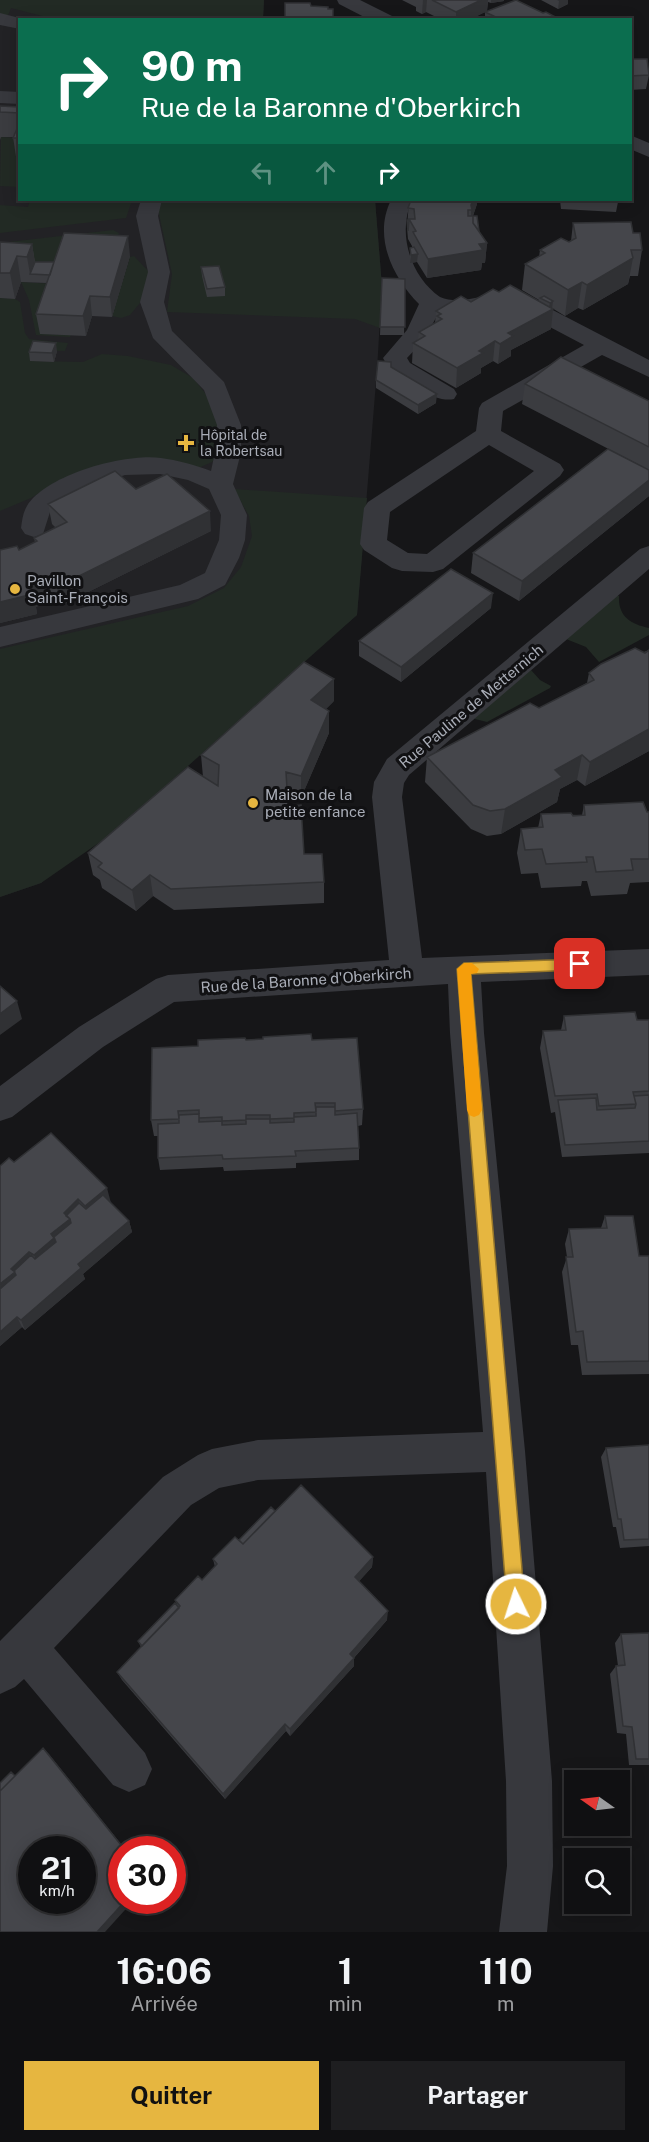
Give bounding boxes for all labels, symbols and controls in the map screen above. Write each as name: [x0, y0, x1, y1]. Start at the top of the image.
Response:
text: 90 m: [141, 41, 243, 90]
icon: right: [42, 42, 120, 120]
text: Rue de la Baronne d'Oberkirch: [141, 91, 521, 123]
icon: left: [246, 156, 279, 189]
icon: ahead: [309, 156, 342, 189]
icon: right: [372, 156, 405, 189]
place label: Hôpital de la Robertsau: [200, 427, 282, 459]
marker: Hôpital de la Robertsau: [177, 434, 195, 452]
place label: Pavillon Saint-François: [27, 572, 128, 606]
marker: Pavillon Saint-François: [8, 582, 22, 596]
street label: Rue Pauline de Metternich: [396, 641, 546, 771]
place label: Maison de la petite enfance: [265, 786, 366, 820]
marker: Maison de la petite enfance: [246, 796, 260, 810]
pin: [554, 938, 605, 989]
icon: arrive: [563, 947, 596, 980]
street label: Rue de la Baronne d'Oberkirch: [200, 964, 412, 996]
position arrow: [484, 1572, 548, 1636]
north arrow: [564, 1770, 630, 1836]
map controls: [564, 1770, 630, 1914]
speed limit sign: 30: [108, 1836, 186, 1914]
button: search: [564, 1848, 630, 1914]
text: 21: [41, 1850, 73, 1886]
text: km/h: [39, 1882, 75, 1899]
text: 16:06: [116, 1950, 212, 1992]
text: 1: [338, 1950, 353, 1992]
text: 110: [479, 1950, 533, 1992]
text: Arrivée: [131, 1992, 198, 2016]
text: min: [328, 1992, 362, 2016]
text: m: [497, 1992, 514, 2016]
button: Quitter: [24, 2061, 319, 2130]
button: Partager: [331, 2061, 625, 2130]

